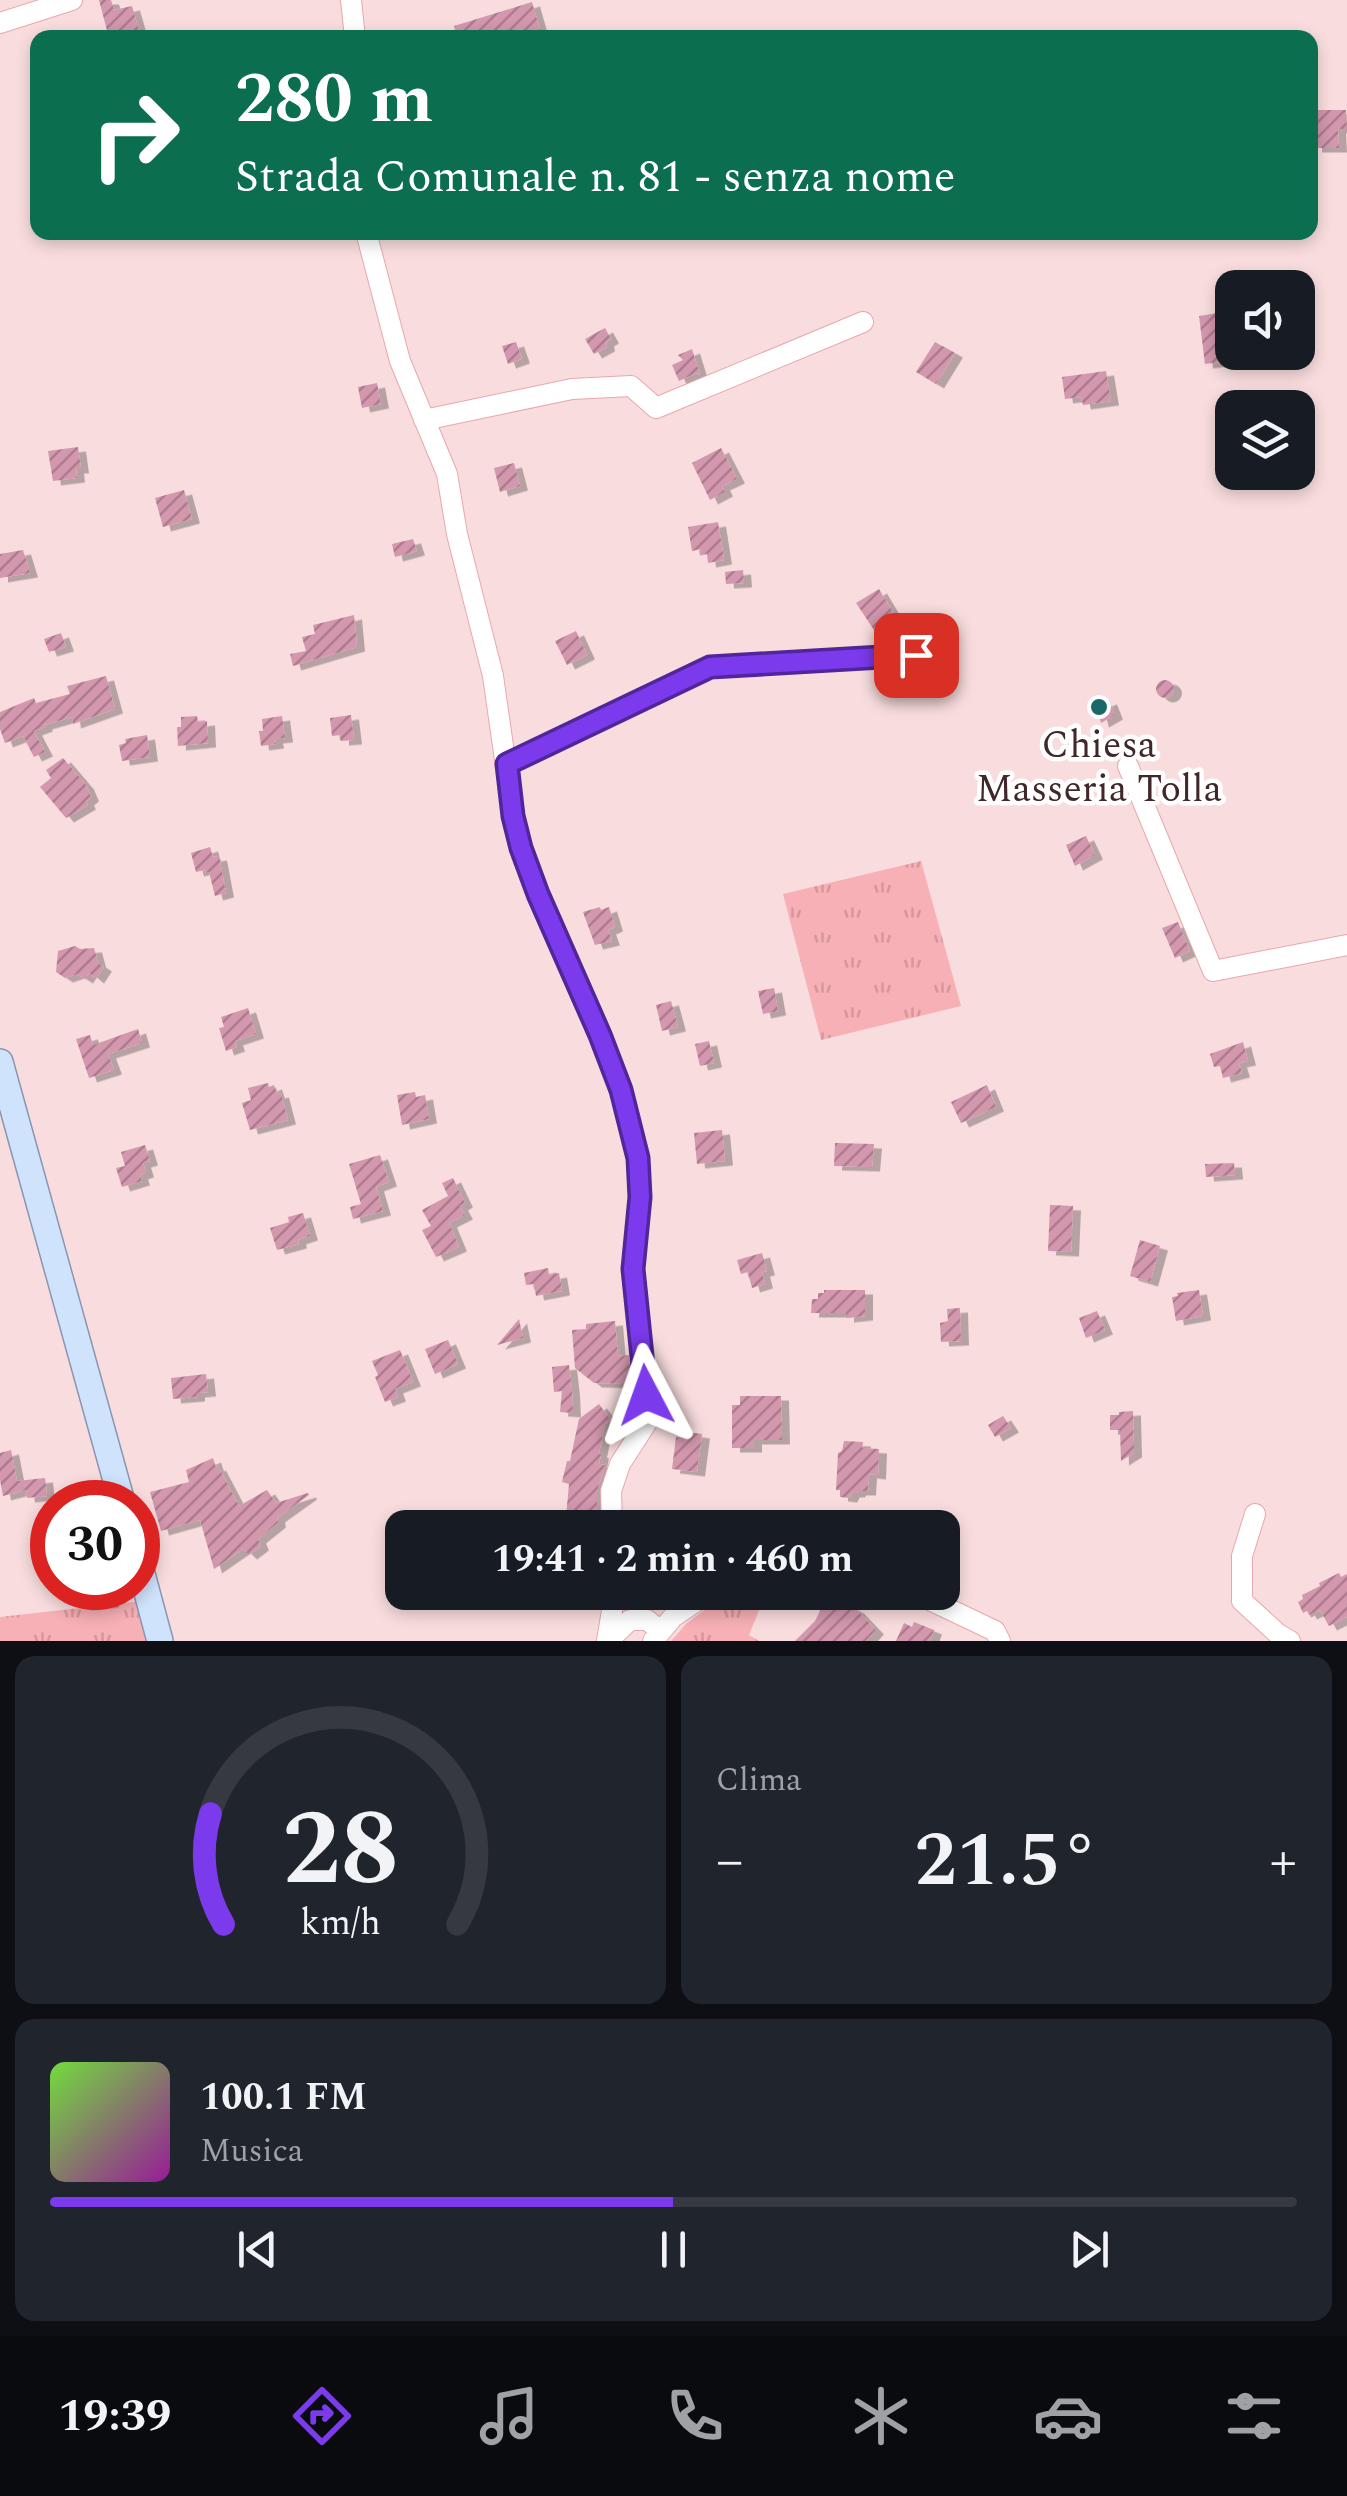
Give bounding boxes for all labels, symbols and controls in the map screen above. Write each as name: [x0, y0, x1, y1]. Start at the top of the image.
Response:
text: 280 m: [235, 47, 433, 153]
icon: right: [70, 70, 200, 200]
text: Strada Comunale n. 81 - senza nome: [235, 143, 956, 212]
map controls: [1215, 270, 1315, 490]
button: sound: [1215, 270, 1315, 370]
button: layers: [1215, 390, 1315, 490]
pin: [874, 613, 959, 698]
icon: arrive: [889, 628, 944, 683]
marker: Chiesa Masseria Tolla: [1088, 696, 1110, 718]
place label: Chiesa Masseria Tolla: [976, 717, 1222, 819]
position arrow: [594, 1343, 698, 1447]
speed limit sign: 30: [30, 1480, 160, 1610]
text: 19:41 · 2 min · 460 m: [492, 1531, 853, 1589]
text: Clima: [716, 1756, 802, 1805]
text: 28: [282, 1772, 399, 1930]
text: 21.5°: [915, 1805, 1098, 1919]
text: −: [716, 1820, 744, 1903]
text: +: [1269, 1820, 1297, 1903]
text: km/h: [300, 1896, 381, 1951]
text: 100.1 FM: [200, 2069, 367, 2127]
text: Musica: [200, 2127, 303, 2176]
icon: previous: [230, 2222, 285, 2277]
icon: pause: [646, 2222, 701, 2277]
icon: next: [1062, 2222, 1117, 2277]
icon: directions: [287, 2381, 357, 2451]
icon: music: [474, 2381, 544, 2451]
icon: phone: [660, 2381, 730, 2451]
icon: climate: [846, 2381, 916, 2451]
icon: car: [1033, 2381, 1103, 2451]
icon: filters: [1219, 2381, 1289, 2451]
text: 19:39: [58, 2382, 171, 2451]

